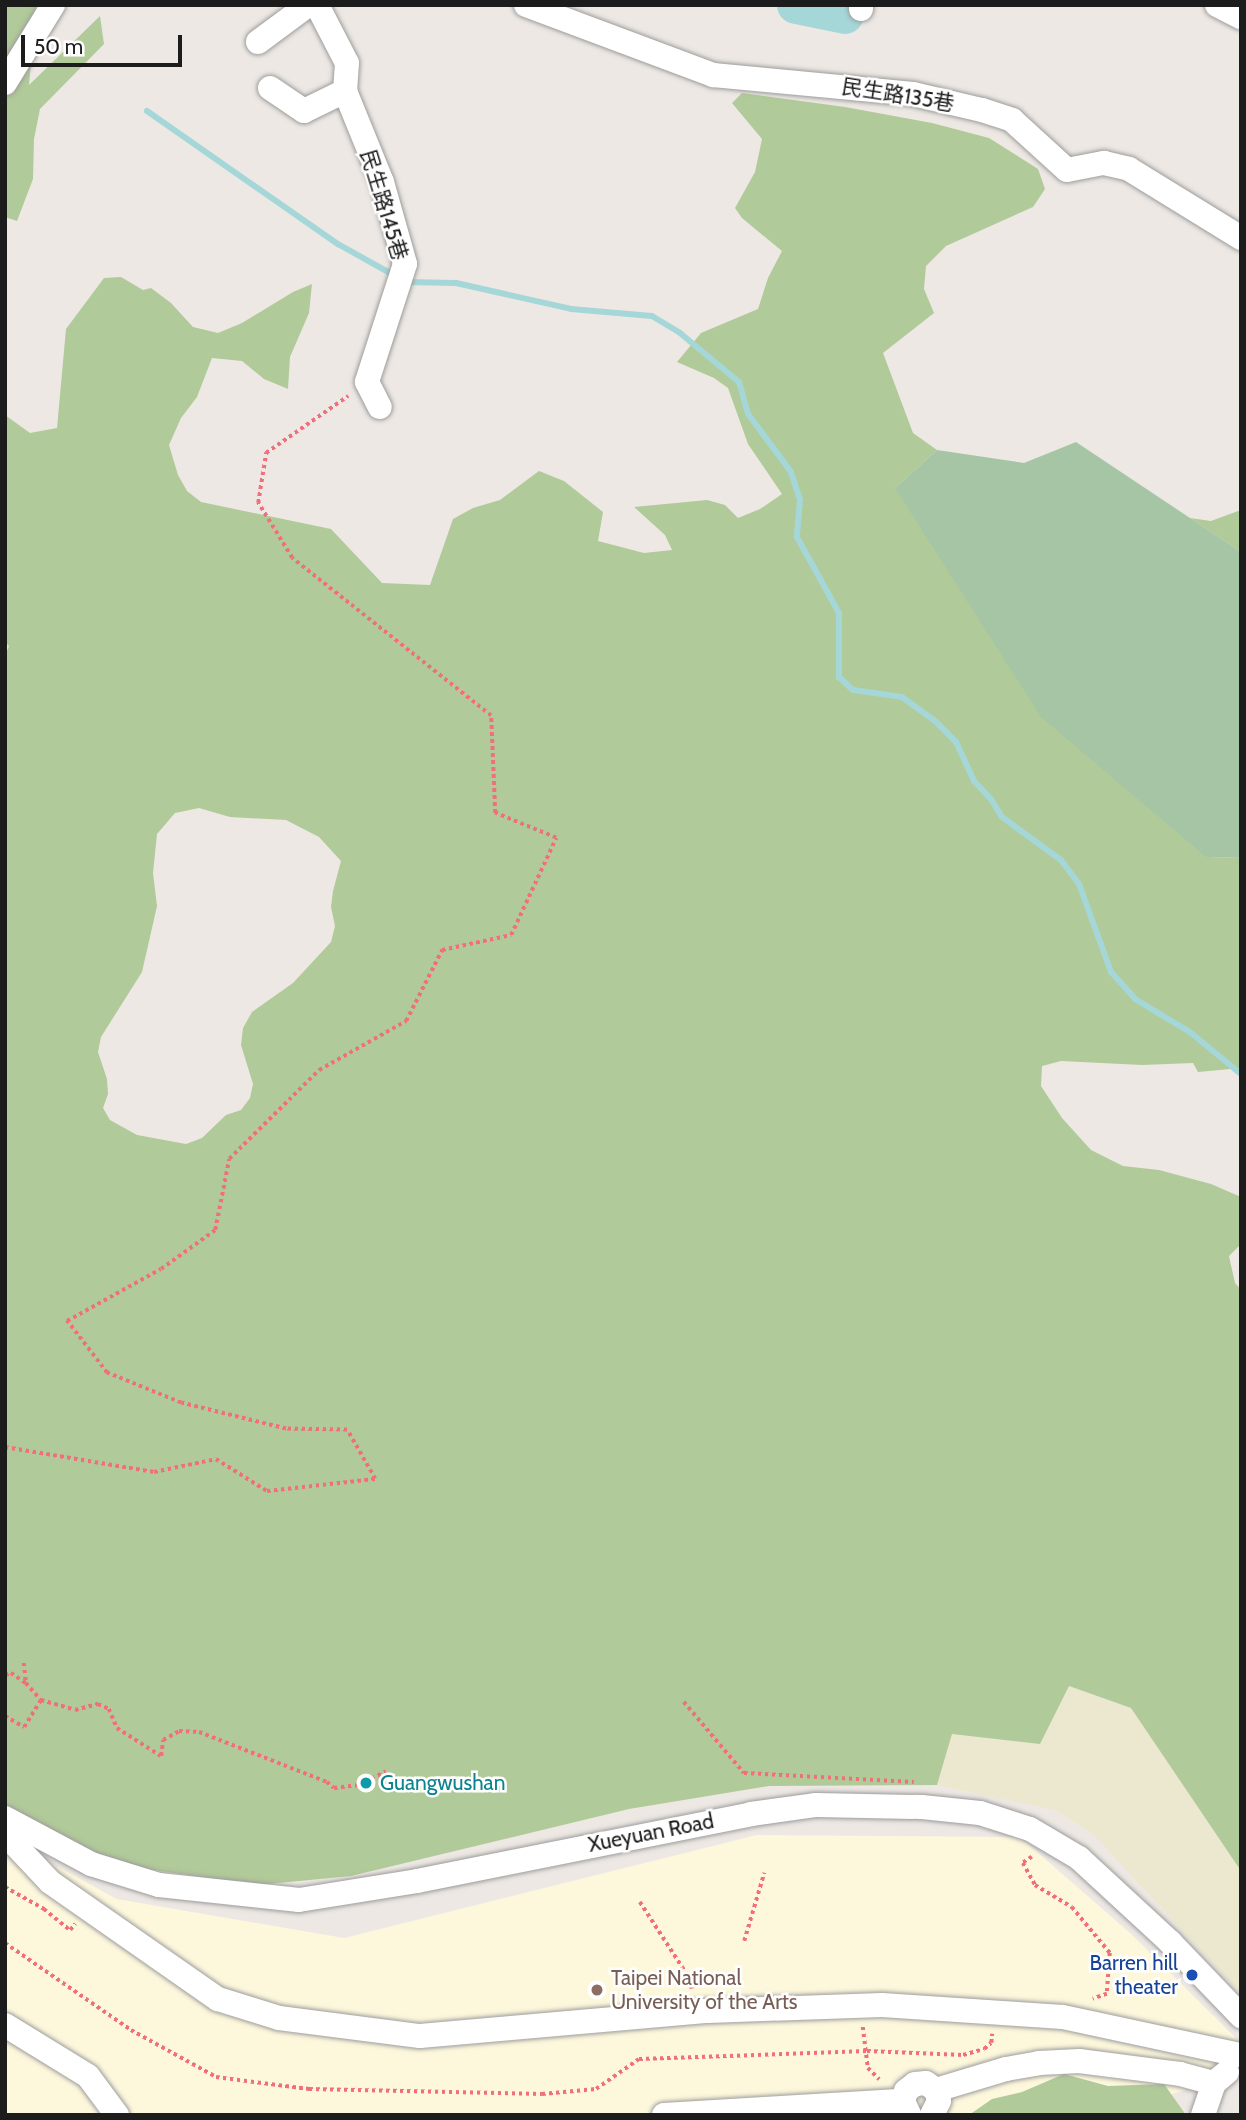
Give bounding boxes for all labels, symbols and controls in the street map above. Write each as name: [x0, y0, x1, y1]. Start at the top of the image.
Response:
scale bar: [24, 21, 186, 65]
text: 50 m: [34, 34, 83, 59]
street label: 民生路135巷: [840, 74, 956, 116]
street label: 民生路145巷: [355, 147, 413, 263]
place label: Guangwushan: [380, 1770, 505, 1796]
marker: Guangwushan: [358, 1775, 374, 1791]
street label: Xueyuan Road: [586, 1808, 716, 1858]
place label: Barren hill theater: [1089, 1950, 1178, 2000]
place label: Taipei National University of the Arts: [611, 1965, 798, 2015]
marker: Barren hill theater: [1184, 1967, 1200, 1983]
marker: Taipei National University of the Arts: [589, 1982, 605, 1998]

